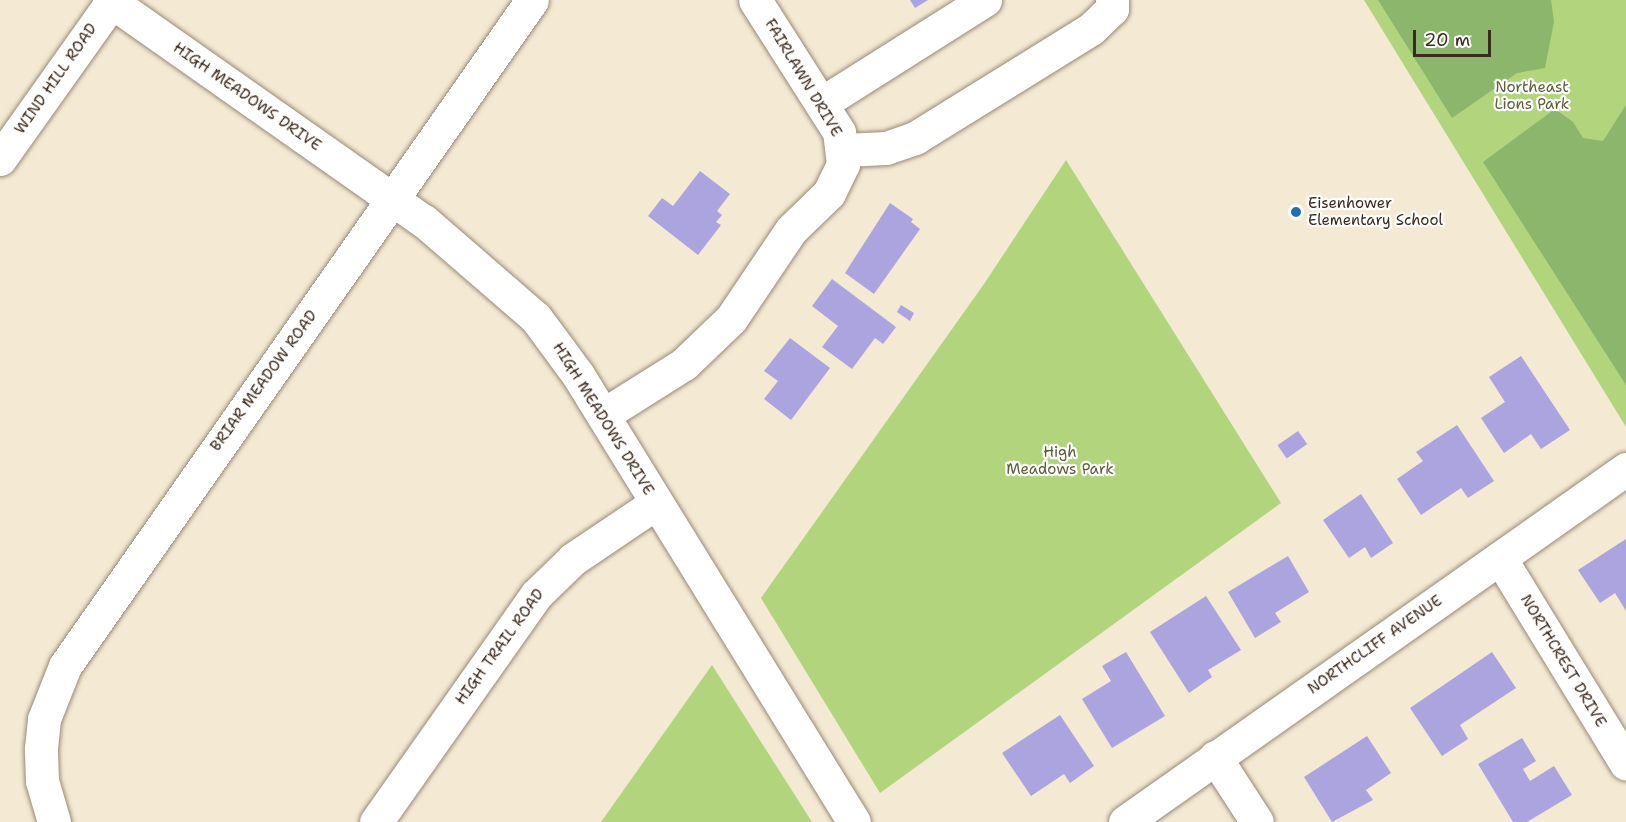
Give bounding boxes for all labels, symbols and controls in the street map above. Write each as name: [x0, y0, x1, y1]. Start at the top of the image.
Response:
street label: FAIRLAWN DRIVE: [761, 16, 845, 140]
scale bar: [1416, 18, 1494, 56]
street label: WIND HILL ROAD: [11, 20, 101, 138]
text: 20 m: [1424, 28, 1470, 52]
street label: HIGH MEADOWS DRIVE: [170, 39, 324, 155]
park label: Northeast Lions Park: [1495, 78, 1569, 113]
place label: Eisenhower Elementary School: [1308, 194, 1443, 229]
marker: Eisenhower Elementary School: [1289, 205, 1303, 219]
street label: BRIAR MEADOW ROAD: [207, 307, 321, 455]
street label: HIGH MEADOWS DRIVE: [549, 339, 657, 499]
park label: High Meadows Park: [1006, 443, 1114, 478]
street label: HIGH TRAIL ROAD: [452, 586, 548, 708]
street label: NORTHCLIFF AVENUE: [1304, 592, 1446, 698]
street label: NORTHCREST DRIVE: [1516, 592, 1610, 730]

